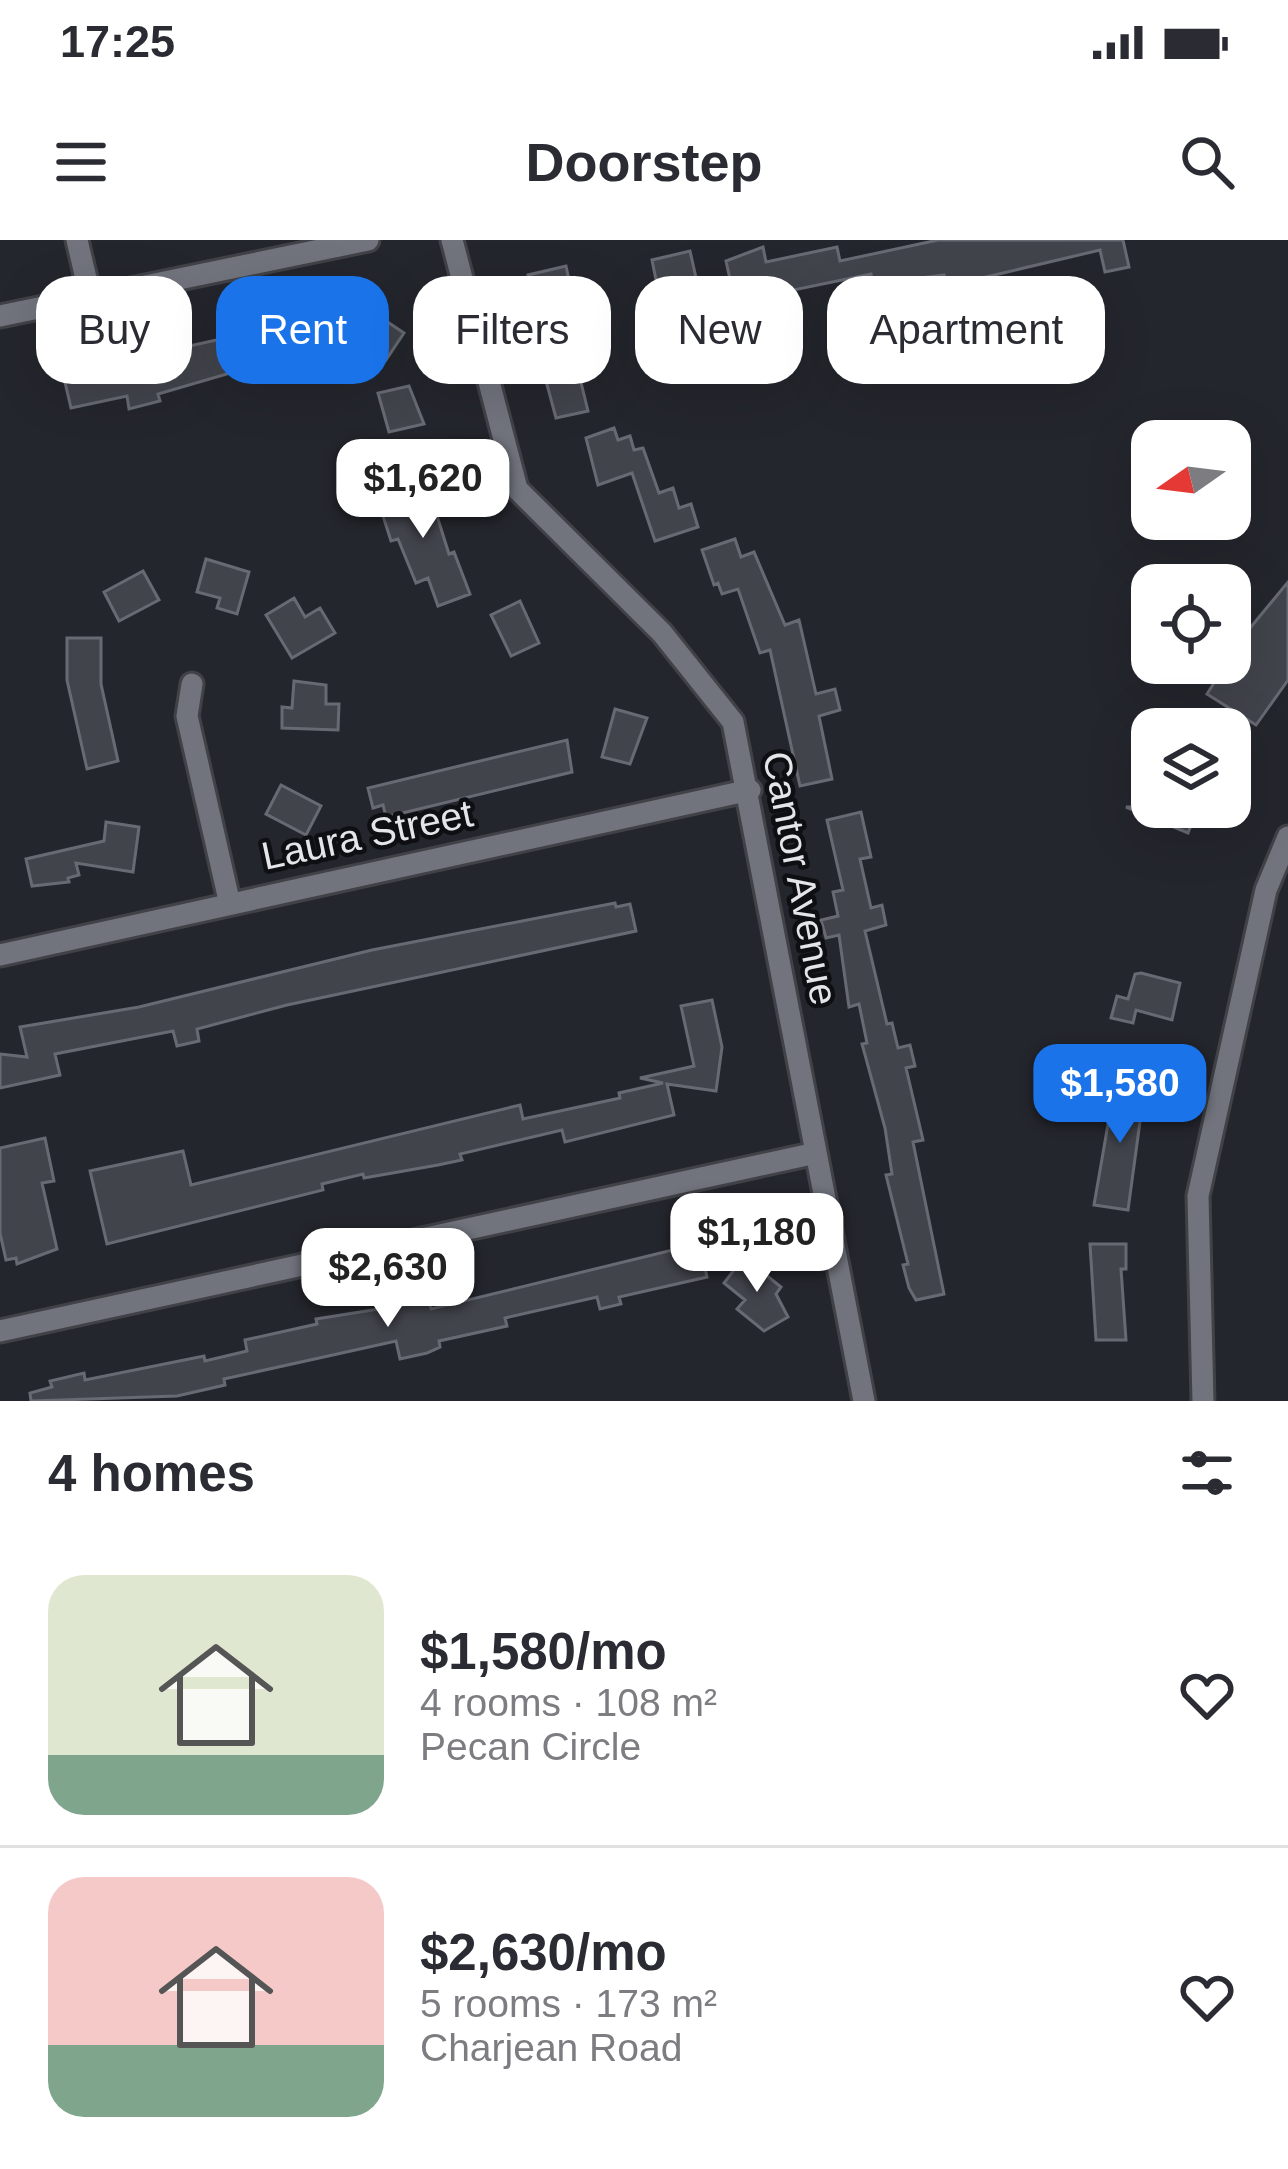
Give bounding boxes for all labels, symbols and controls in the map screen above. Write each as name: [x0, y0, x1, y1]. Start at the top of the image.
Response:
text: 17:25: [60, 16, 175, 67]
icon: menu: [48, 129, 114, 195]
icon: search: [1174, 129, 1240, 195]
text: Doorstep: [525, 132, 763, 192]
chip: Buy: [36, 276, 192, 384]
chip: Rent: [216, 276, 389, 384]
chip: Filters: [413, 276, 611, 384]
chip: New: [635, 276, 803, 384]
chip: Apartment: [827, 276, 1105, 384]
north arrow: [1131, 420, 1251, 540]
map controls: [1131, 420, 1251, 828]
pin: $1,620: [325, 439, 521, 541]
text: $1,620: [363, 456, 483, 499]
button: locate: [1131, 564, 1251, 684]
button: layers: [1131, 708, 1251, 828]
street label: Cantor Avenue: [755, 748, 846, 1008]
street label: Laura Street: [258, 791, 477, 878]
pin: $1,580: [1022, 1044, 1218, 1146]
text: $1,580: [1060, 1061, 1180, 1104]
pin: $1,180: [659, 1193, 855, 1295]
text: $1,180: [697, 1210, 817, 1253]
pin: $2,630: [290, 1228, 486, 1330]
text: $2,630: [328, 1245, 448, 1288]
icon: filters: [1174, 1440, 1240, 1506]
text: 4 homes: [48, 1445, 255, 1502]
icon: home: [144, 1623, 288, 1767]
text: $1,580/mo: [420, 1623, 667, 1680]
icon: heart: [1174, 1662, 1240, 1728]
text: 4 rooms · 108 m²: [420, 1681, 717, 1724]
text: Pecan Circle: [420, 1725, 641, 1768]
text: $2,630/mo: [420, 1924, 667, 1981]
icon: home: [144, 1925, 288, 2069]
icon: heart: [1174, 1964, 1240, 2030]
text: 5 rooms · 173 m²: [420, 1982, 717, 2025]
text: Charjean Road: [420, 2026, 682, 2069]

